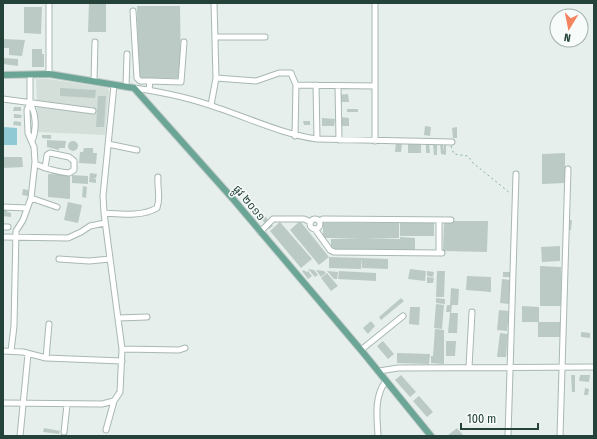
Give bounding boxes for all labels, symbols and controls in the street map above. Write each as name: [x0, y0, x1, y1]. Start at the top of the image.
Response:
north arrow: [549, 8, 589, 48]
text: N: [563, 30, 572, 44]
street label: ផ្លូវ ២០១១: [228, 183, 268, 226]
scale bar: [461, 405, 538, 431]
text: 100 m: [467, 412, 496, 426]

